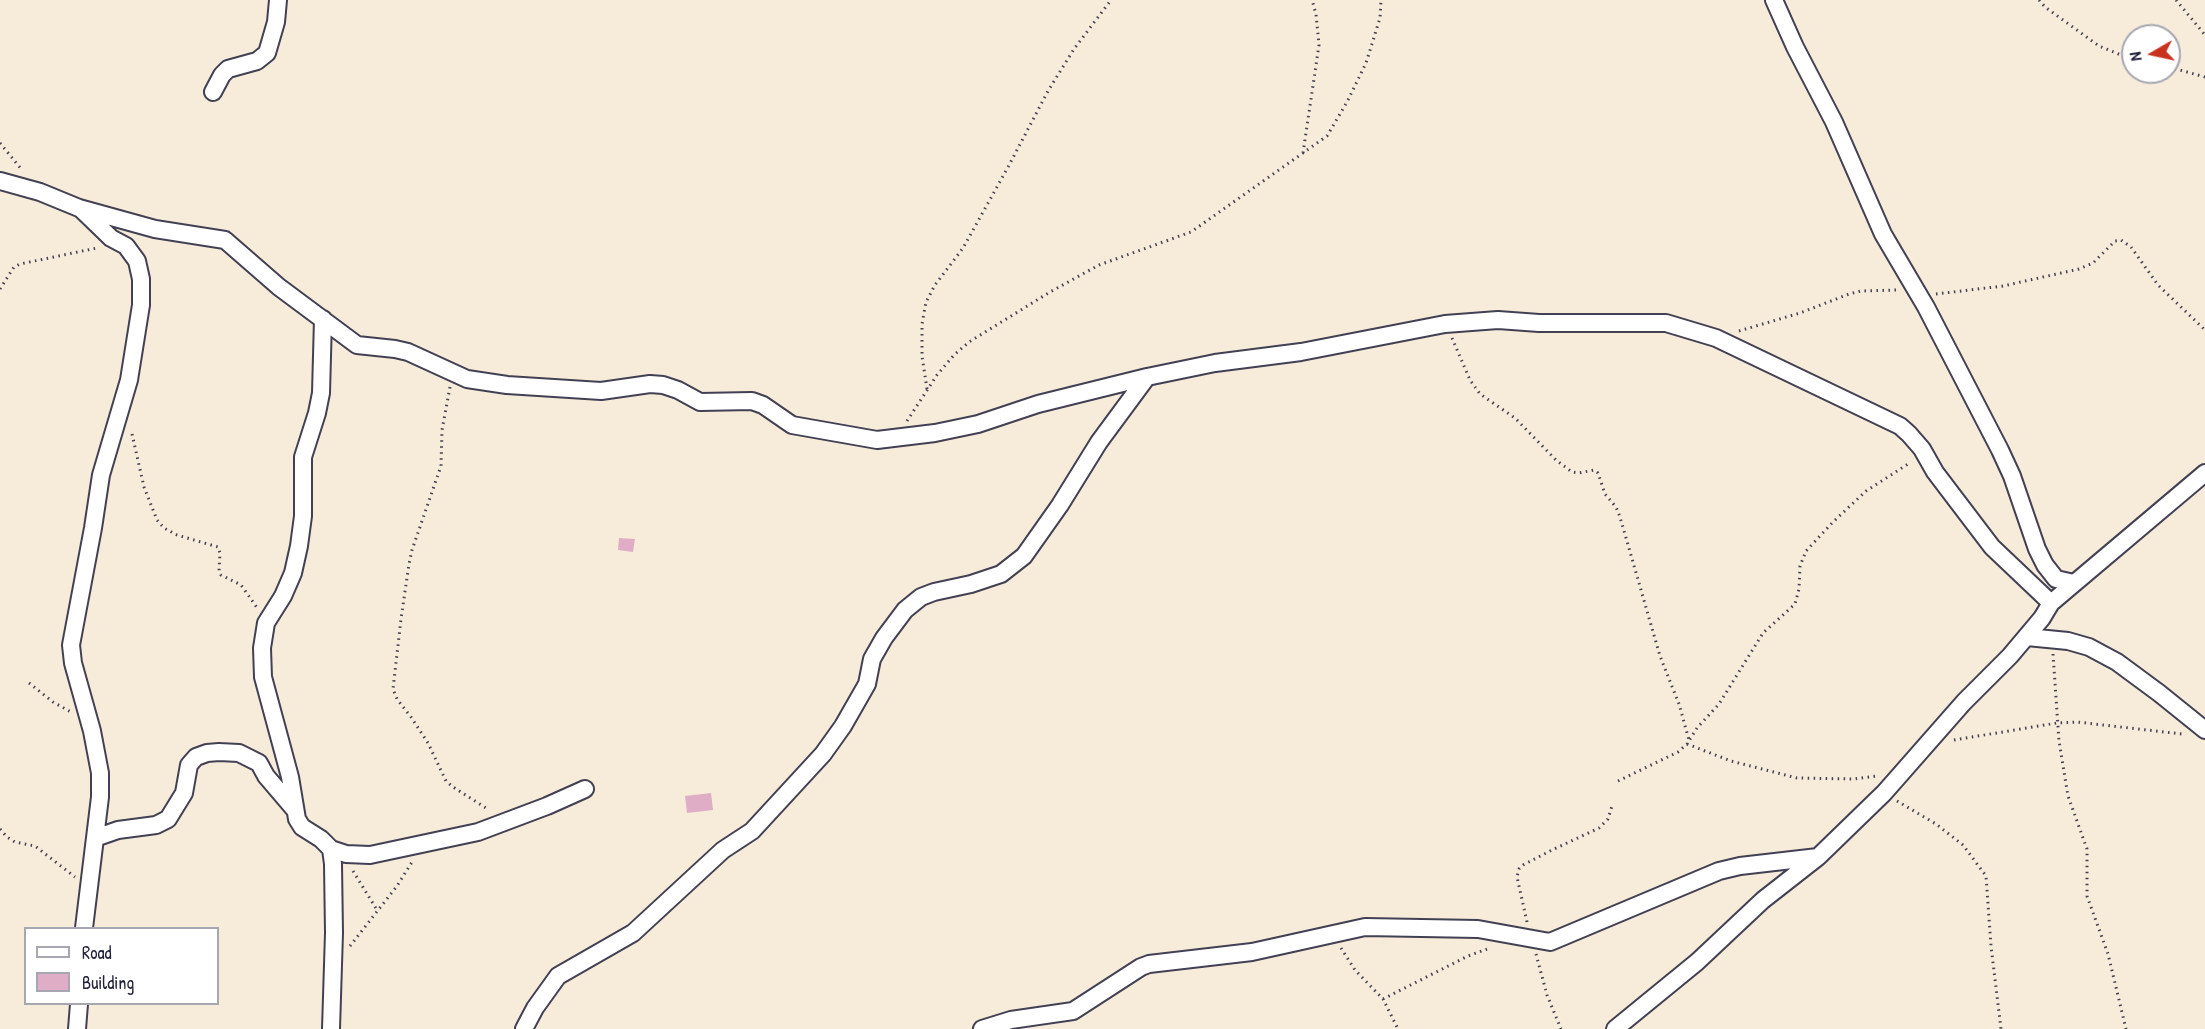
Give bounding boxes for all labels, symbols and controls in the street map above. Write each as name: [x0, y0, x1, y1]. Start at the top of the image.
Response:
north arrow: [2121, 24, 2181, 84]
text: N: [2124, 51, 2147, 62]
legend: [24, 927, 219, 1005]
text: Road: [82, 940, 112, 965]
text: Building: [82, 970, 134, 995]

